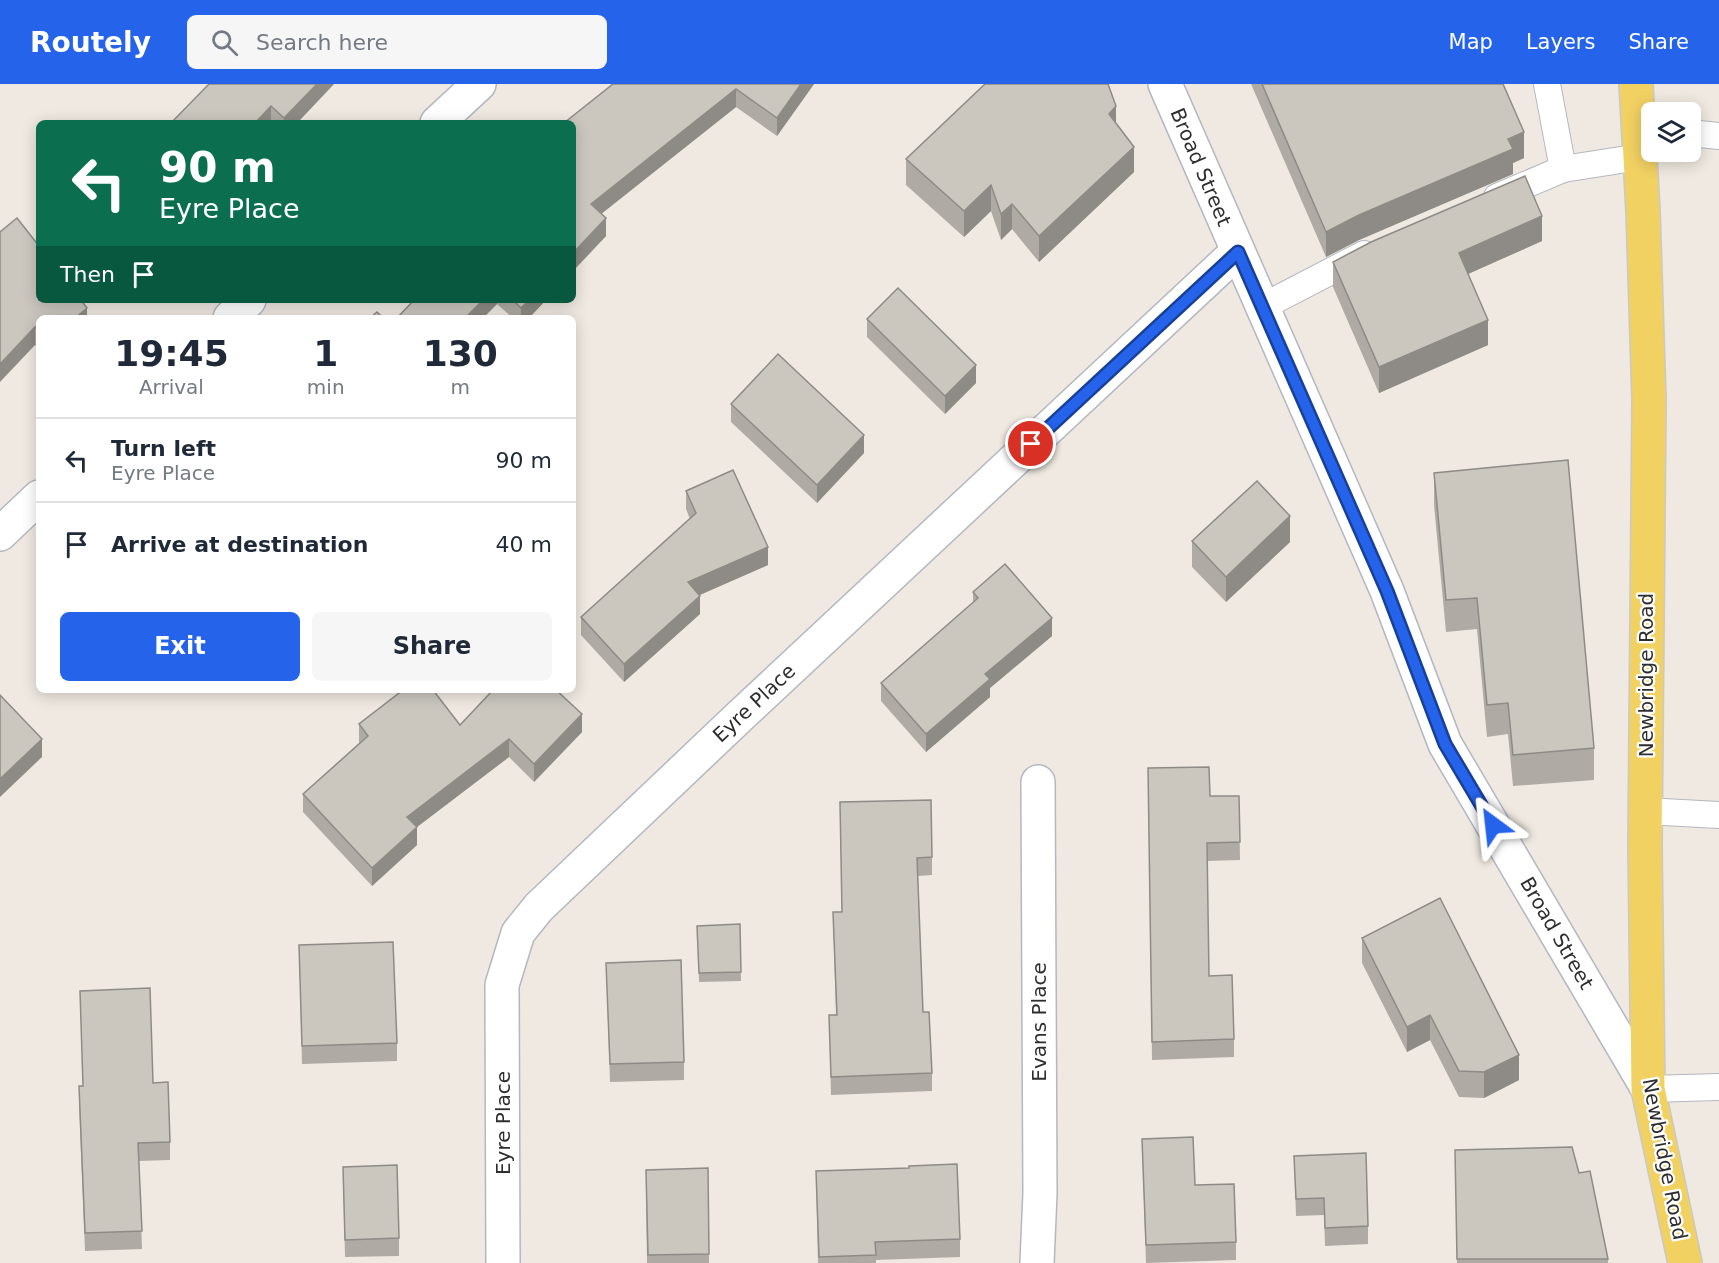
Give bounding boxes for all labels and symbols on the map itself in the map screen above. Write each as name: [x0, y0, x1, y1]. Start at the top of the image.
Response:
street label: Broad Street: [1165, 104, 1237, 230]
pin: [1005, 418, 1056, 469]
street label: Newbridge Road: [1634, 593, 1658, 757]
street label: Eyre Place: [708, 659, 800, 747]
position arrow: [1461, 793, 1525, 857]
street label: Broad Street: [1515, 873, 1599, 994]
street label: Evans Place: [1027, 962, 1051, 1082]
street label: Eyre Place: [491, 1071, 515, 1175]
street label: Newbridge Road: [1638, 1076, 1692, 1242]

